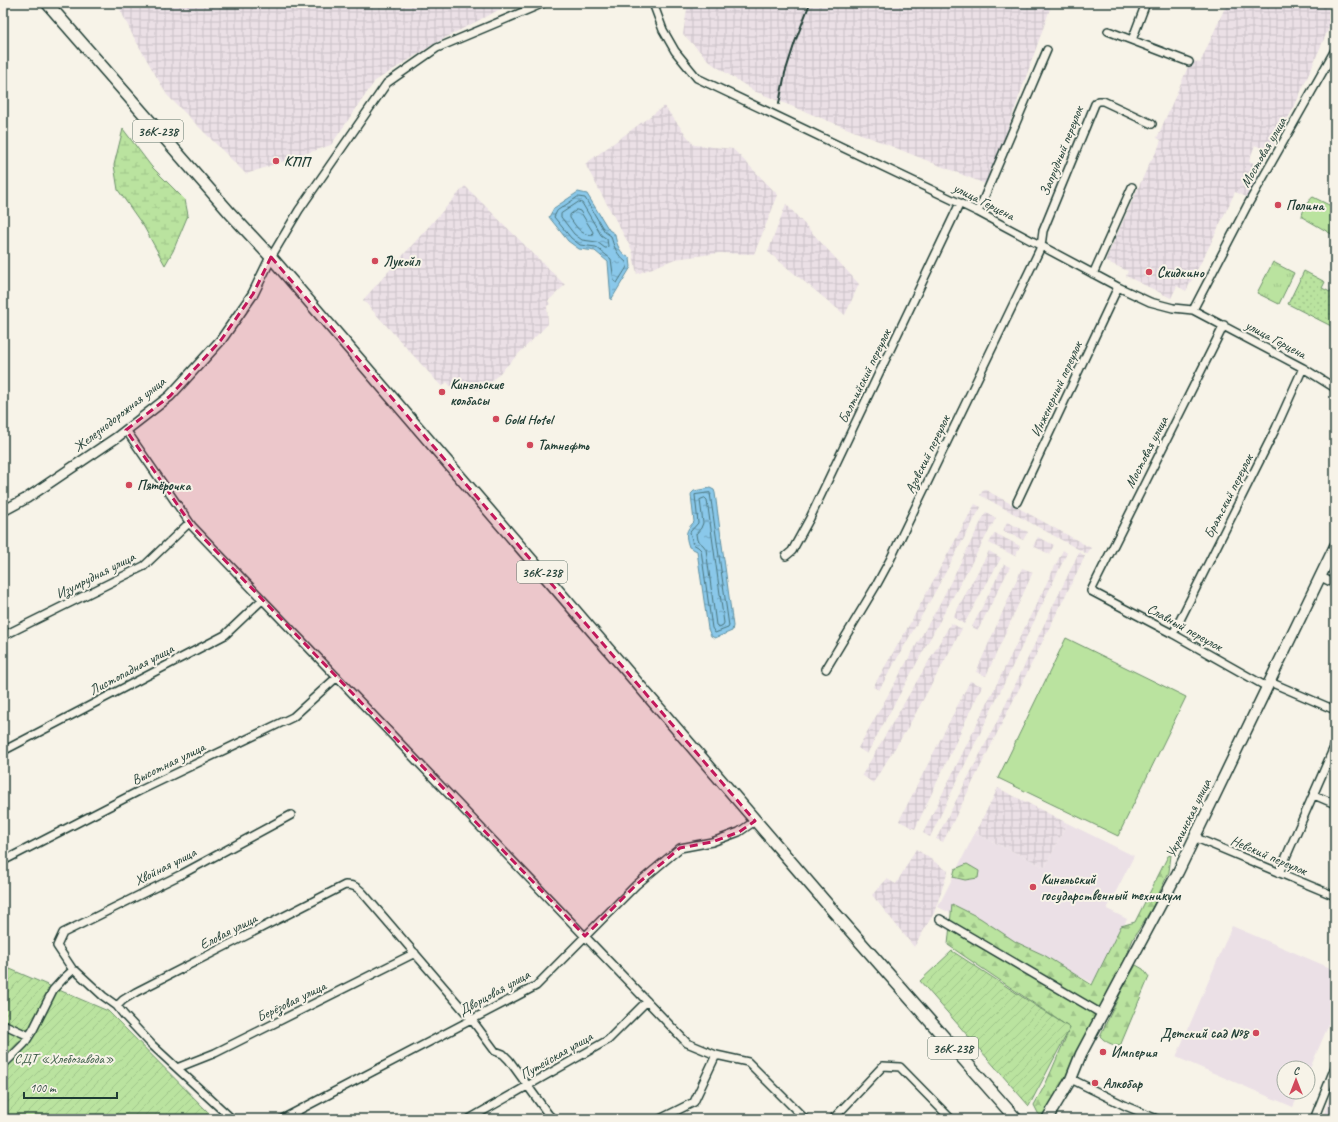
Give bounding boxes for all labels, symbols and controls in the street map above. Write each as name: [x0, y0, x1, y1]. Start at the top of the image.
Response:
street label: Запрудный переулок: [1036, 102, 1088, 198]
street label: Мостовая улица: [1237, 113, 1291, 190]
road number: 36К-238: [133, 120, 183, 142]
place label: КПП: [284, 153, 312, 170]
marker: КПП: [271, 156, 281, 166]
street label: улица Герцена: [949, 178, 1018, 225]
place label: Полина: [1286, 197, 1325, 214]
marker: Полина: [1273, 200, 1283, 210]
place label: Лукойл: [383, 253, 421, 270]
marker: Лукойл: [370, 256, 380, 266]
place label: Скидкино: [1157, 264, 1206, 281]
marker: Скидкино: [1144, 267, 1154, 277]
street label: улица Герцена: [1242, 316, 1310, 363]
street label: Балтийский переулок: [834, 325, 895, 426]
street label: Инженерный переулок: [1027, 337, 1087, 439]
street label: Железнодорожная улица: [70, 372, 170, 456]
place label: Кинельские колбасы: [450, 376, 505, 409]
marker: Кинельские колбасы: [437, 387, 447, 397]
place label: Gold Hotel: [504, 411, 556, 428]
street label: Азовский переулок: [901, 411, 954, 496]
street label: Мостовая улица: [1121, 413, 1172, 491]
marker: Gold Hotel: [491, 414, 501, 424]
place label: Татнефть: [538, 437, 590, 454]
marker: Татнефть: [525, 440, 535, 450]
street label: Братский переулок: [1200, 450, 1258, 541]
place label: Пятёрочка: [137, 477, 191, 494]
marker: Пятёрочка: [124, 480, 134, 490]
street label: Изумрудная улица: [53, 548, 138, 603]
road number: 36К-238: [517, 561, 567, 583]
street label: Славный переулок: [1144, 600, 1227, 656]
street label: Листопадная улица: [86, 639, 177, 699]
street label: Высотная улица: [129, 738, 209, 789]
street label: Украинская улица: [1162, 775, 1215, 860]
street label: Невский переулок: [1228, 832, 1311, 880]
street label: Хвойная улица: [132, 843, 200, 889]
place label: Кинельский государственный техникум: [1041, 871, 1181, 904]
marker: Кинельский государственный техникум: [1028, 882, 1038, 892]
street label: Еловая улица: [197, 909, 261, 953]
street label: Дворцовая улица: [456, 965, 534, 1019]
street label: Берёзовая улица: [254, 977, 330, 1026]
place label: Детский сад №8: [1160, 1025, 1250, 1042]
street label: Путейская улица: [517, 1027, 597, 1083]
marker: Детский сад №8: [1251, 1028, 1261, 1038]
road number: 36К-238: [928, 1037, 978, 1059]
place label: Империя: [1111, 1044, 1158, 1061]
marker: Империя: [1098, 1047, 1108, 1057]
park label: СДТ «Хлебозавода»: [14, 1050, 114, 1067]
north arrow: [1276, 1060, 1316, 1100]
text: С: [1293, 1063, 1300, 1077]
scale bar: [24, 1074, 117, 1100]
place label: Алкобар: [1103, 1075, 1144, 1092]
marker: Алкобар: [1090, 1078, 1100, 1088]
text: 100 m: [30, 1080, 57, 1096]

